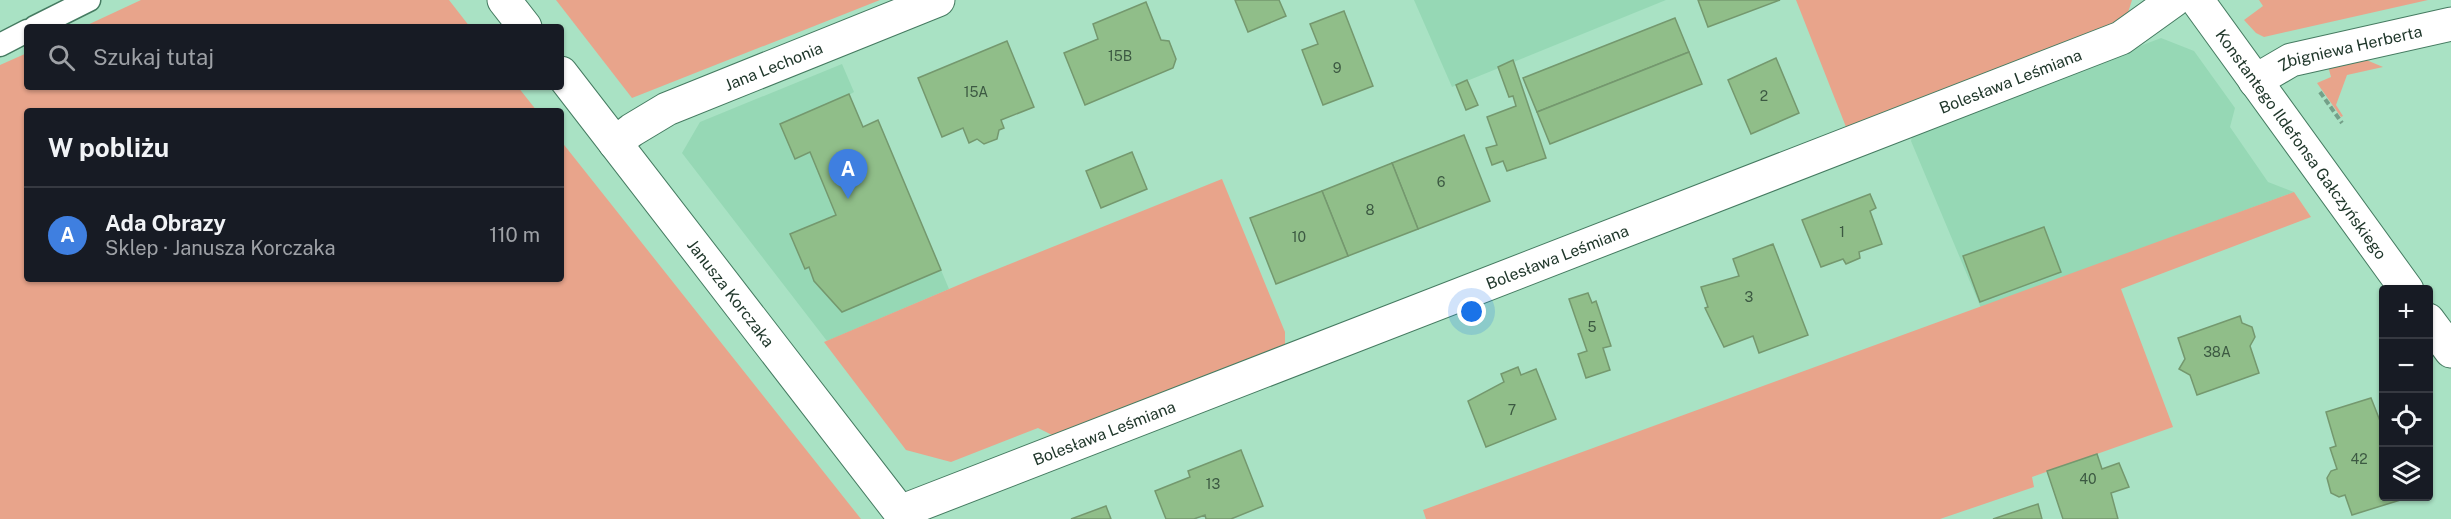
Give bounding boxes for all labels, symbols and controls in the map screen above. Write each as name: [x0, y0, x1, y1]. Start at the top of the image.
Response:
street label: Zbigniewa Herberta: [2274, 21, 2424, 75]
search box: [24, 24, 564, 90]
street label: Konstantego Ildefonsa Gałczyńskiego: [2212, 26, 2391, 263]
street label: Jana Lechonia: [722, 38, 825, 94]
icon: search: [45, 41, 78, 74]
text: Szukaj tutaj: [93, 44, 214, 70]
street label: Bolesława Leśmiana: [1936, 45, 2084, 117]
house number: 15B: [1108, 48, 1132, 64]
house number: 9: [1333, 60, 1342, 76]
house number: 15A: [964, 84, 988, 100]
house number: 2: [1760, 88, 1768, 104]
text: W pobliżu: [48, 132, 169, 163]
pin: A: [828, 150, 868, 199]
house number: 6: [1437, 174, 1446, 190]
house number: 8: [1365, 202, 1375, 218]
text: Ada Obrazy: [105, 210, 226, 236]
street label: Bolesława Leśmiana: [1483, 221, 1631, 293]
text: A: [60, 223, 75, 247]
text: 110 m: [489, 223, 540, 247]
house number: 1: [1839, 224, 1845, 240]
house number: 10: [1292, 229, 1306, 245]
text: Sklep · Janusza Korczaka: [105, 236, 336, 260]
street label: Janusza Korczaka: [683, 236, 778, 351]
map controls: [2379, 285, 2433, 501]
button: +: [2379, 285, 2433, 339]
house number: 3: [1745, 289, 1754, 305]
your location: [1457, 297, 1486, 326]
house number: 5: [1588, 319, 1597, 335]
button: −: [2379, 339, 2433, 393]
house number: 38A: [2203, 344, 2231, 360]
button: locate: [2379, 393, 2433, 447]
street label: Bolesława Leśmiana: [1030, 397, 1178, 469]
house number: 7: [1508, 402, 1516, 418]
button: layers: [2379, 447, 2433, 501]
house number: 42: [2350, 451, 2368, 467]
house number: 40: [2079, 471, 2097, 487]
house number: 13: [1206, 476, 1220, 492]

